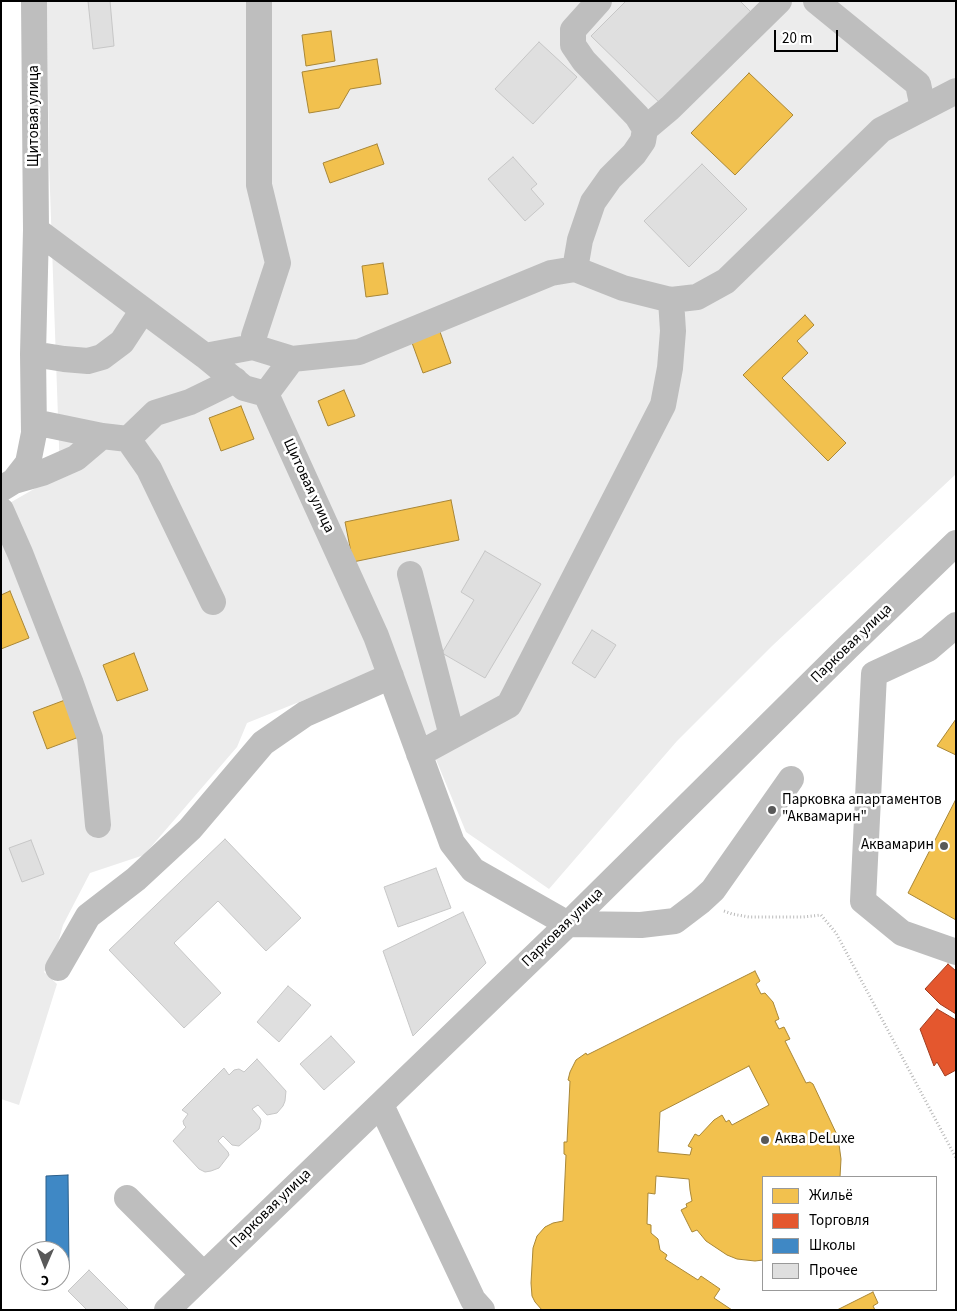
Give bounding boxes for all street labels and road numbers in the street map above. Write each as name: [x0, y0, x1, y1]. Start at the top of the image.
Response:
street label: Щитовая улица: [26, 65, 44, 167]
street label: Щитовая улица: [278, 436, 338, 536]
street label: Парковая улица: [808, 601, 896, 687]
street label: Парковая улица: [519, 885, 607, 971]
street label: Парковая улица: [227, 1166, 315, 1252]

